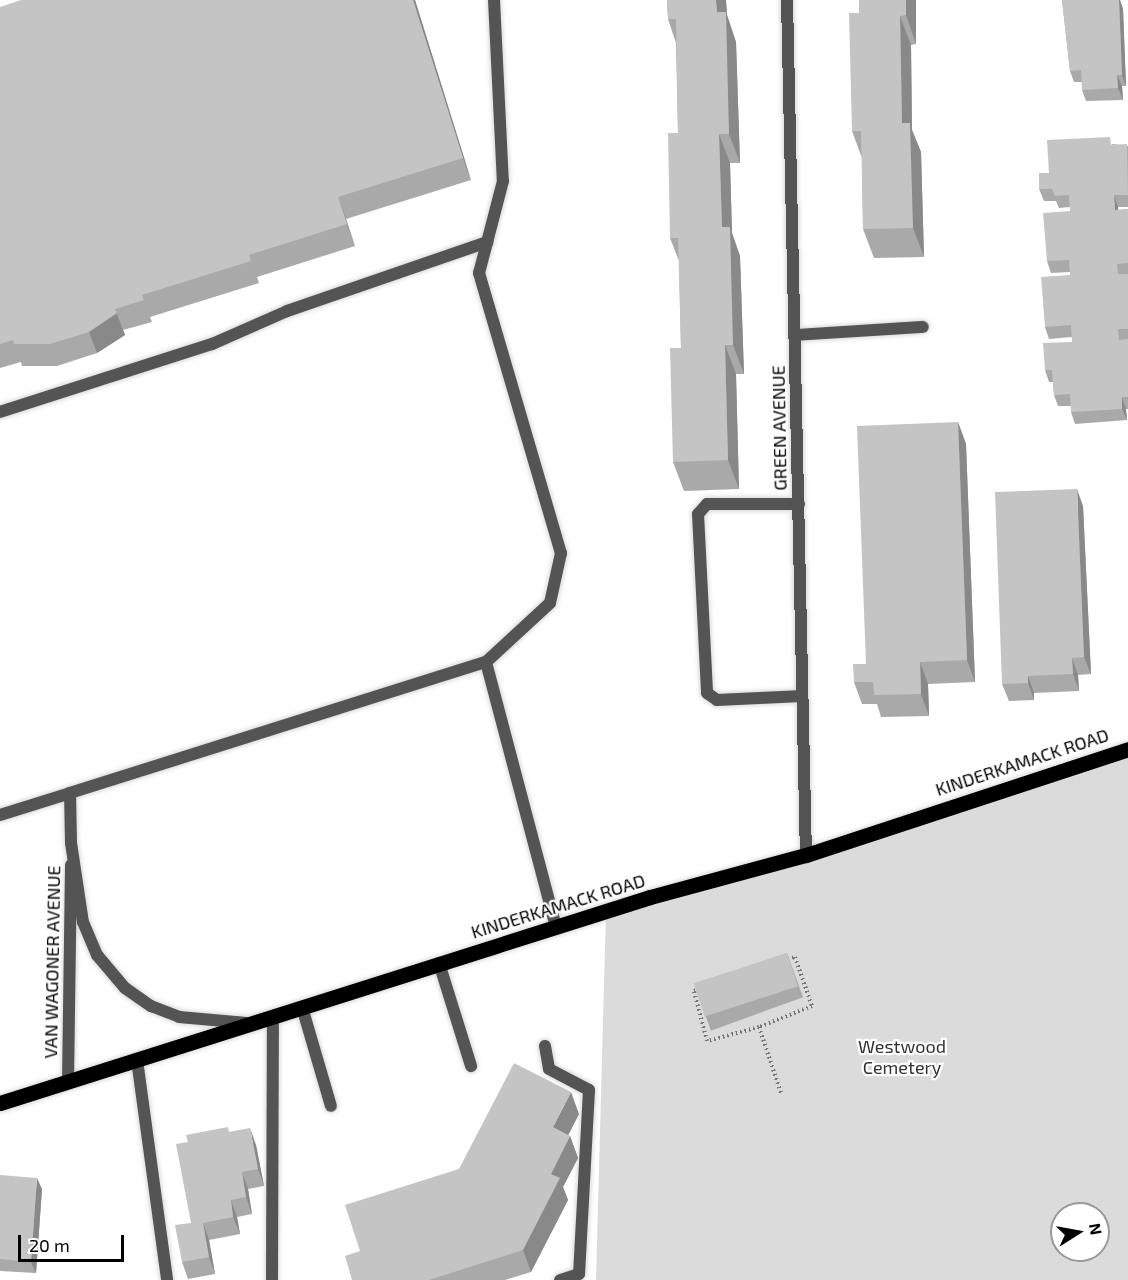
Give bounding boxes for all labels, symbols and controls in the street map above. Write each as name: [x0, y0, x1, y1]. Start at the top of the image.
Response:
street label: GREEN AVENUE: [767, 365, 791, 491]
street label: KINDERKAMACK ROAD: [933, 724, 1111, 800]
street label: VAN WAGONER AVENUE: [40, 865, 64, 1059]
street label: KINDERKAMACK ROAD: [468, 869, 648, 943]
park label: Westwood Cemetery: [858, 1036, 946, 1078]
north arrow: [1050, 1202, 1110, 1262]
text: N: [1086, 1221, 1107, 1236]
scale bar: [21, 1223, 128, 1261]
text: 20 m: [29, 1234, 70, 1256]

